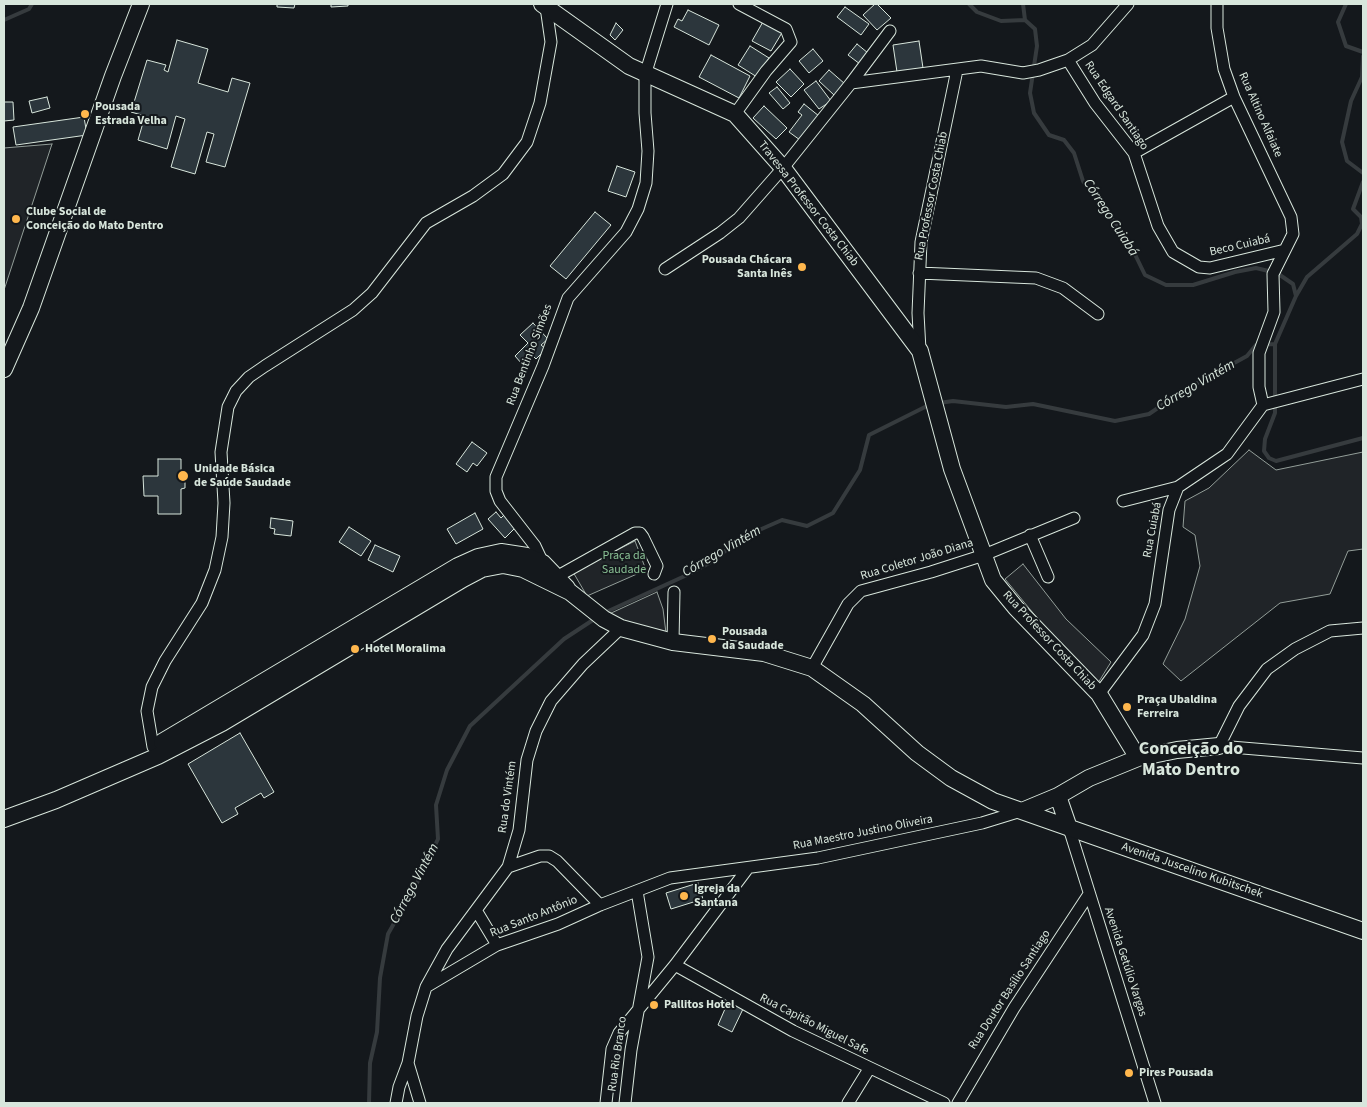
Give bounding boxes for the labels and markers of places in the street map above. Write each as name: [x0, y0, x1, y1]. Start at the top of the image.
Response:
place label: Pousada Estrada Velha: [95, 100, 167, 128]
marker: Pousada Estrada Velha: [79, 108, 91, 120]
place label: Clube Social de Conceição do Mato Dentro: [26, 205, 163, 233]
marker: Clube Social de Conceição do Mato Dentro: [10, 213, 22, 225]
place label: Pousada Chácara Santa Inês: [702, 253, 792, 281]
marker: Pousada Chácara Santa Inês: [796, 261, 808, 273]
place label: Unidade Básica de Saúde Saudade: [194, 462, 291, 490]
marker: Unidade Básica de Saúde Saudade: [176, 469, 190, 483]
place label: Pousada da Saudade: [722, 625, 784, 653]
marker: Pousada da Saudade: [706, 633, 718, 645]
place label: Hotel Moralima: [365, 642, 446, 656]
marker: Hotel Moralima: [349, 643, 361, 655]
place label: Praça Ubaldina Ferreira: [1137, 693, 1217, 721]
marker: Praça Ubaldina Ferreira: [1121, 701, 1133, 713]
place label: Igreja da Santana: [694, 882, 740, 910]
marker: Igreja da Santana: [678, 890, 690, 902]
place label: Pallitos Hotel: [664, 998, 734, 1012]
marker: Pallitos Hotel: [648, 999, 660, 1011]
place label: Pires Pousada: [1139, 1066, 1213, 1080]
marker: Pires Pousada: [1123, 1067, 1135, 1079]

